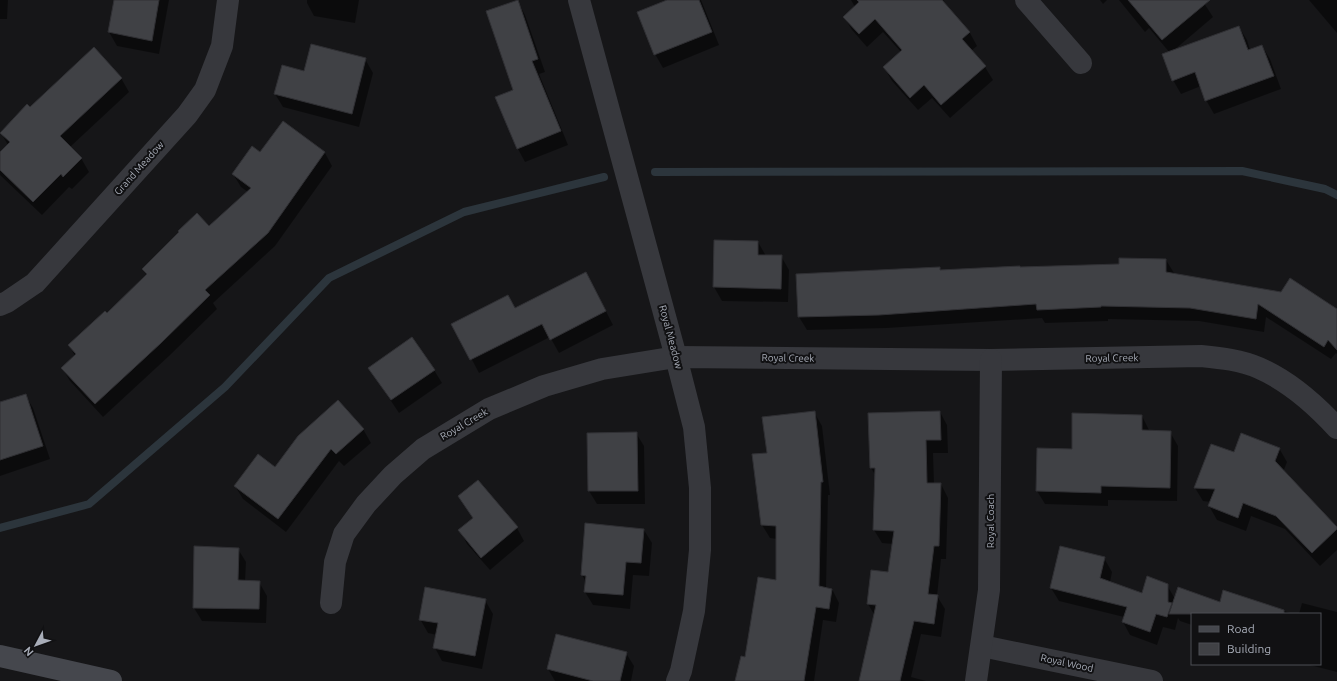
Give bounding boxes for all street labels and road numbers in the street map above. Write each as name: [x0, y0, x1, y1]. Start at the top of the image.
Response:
street label: Grand Meadow: [112, 139, 166, 197]
street label: Royal Meadow: [657, 304, 685, 370]
street label: Royal Creek: [761, 352, 815, 364]
street label: Royal Creek: [1085, 352, 1139, 364]
street label: Royal Creek: [438, 406, 490, 442]
street label: Royal Coach: [985, 494, 996, 548]
street label: Royal Wood: [1040, 652, 1094, 674]

